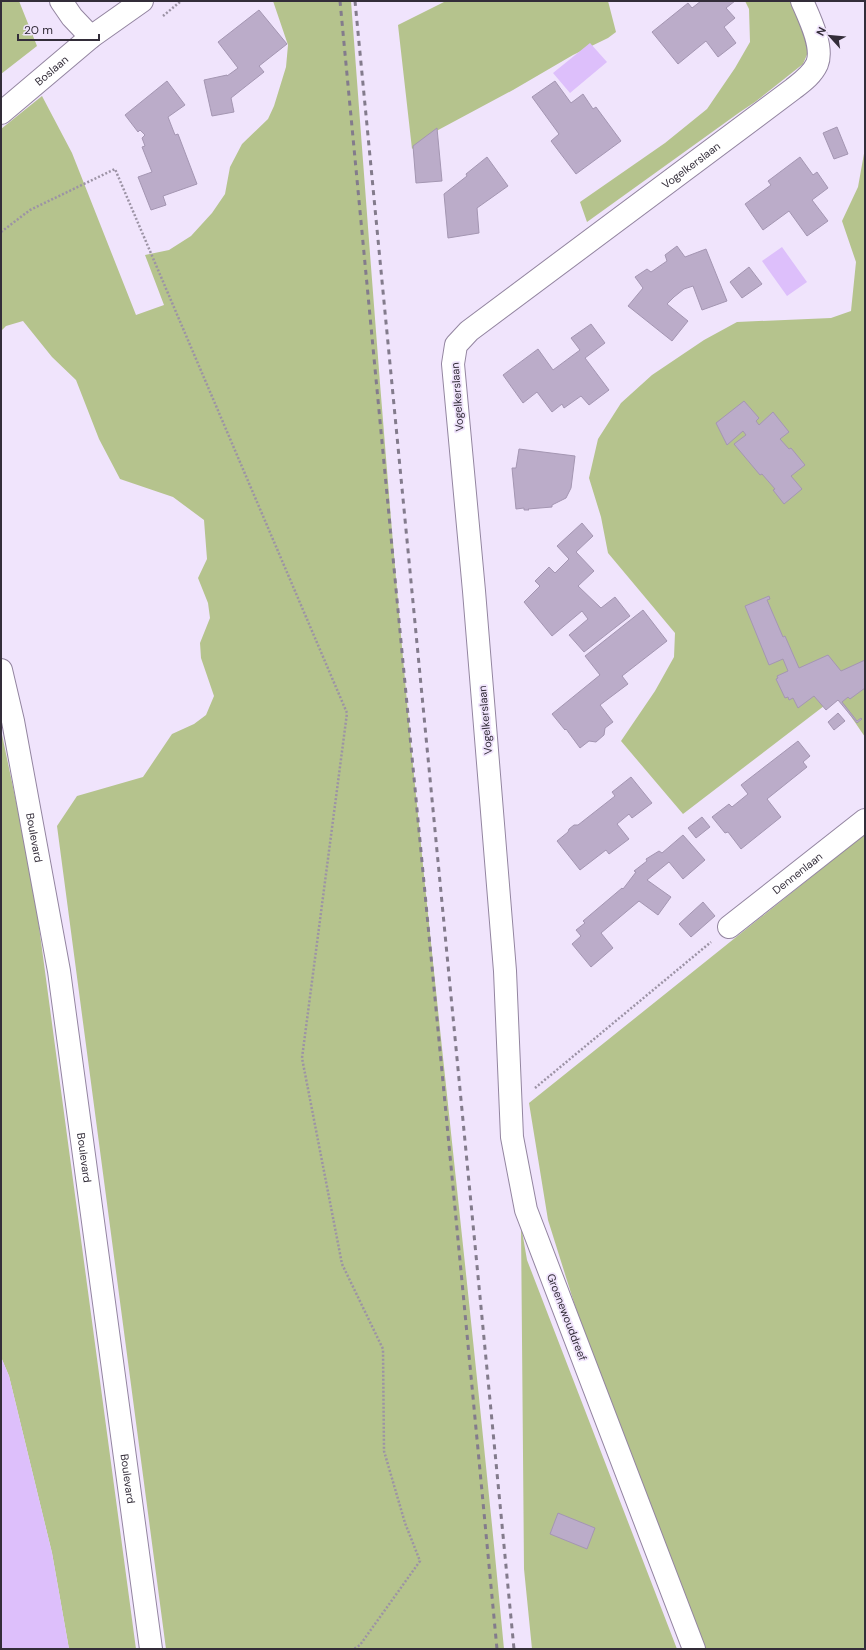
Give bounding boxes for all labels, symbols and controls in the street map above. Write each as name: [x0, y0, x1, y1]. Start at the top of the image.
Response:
scale bar: [18, 16, 99, 42]
north arrow: [810, 16, 850, 56]
text: 20 m: [24, 22, 53, 38]
text: N: [813, 25, 829, 38]
street label: Boslaan: [32, 52, 71, 88]
street label: Vogelkerslaan: [659, 139, 723, 192]
street label: Vogelkerslaan: [448, 362, 466, 432]
street label: Vogelkerslaan: [475, 685, 495, 755]
street label: Boulevard: [23, 812, 46, 864]
street label: Dennenlaan: [770, 849, 825, 897]
street label: Boulevard: [74, 1132, 95, 1184]
street label: Groenewouddreef: [544, 1271, 590, 1363]
street label: Boulevard: [118, 1453, 138, 1505]

